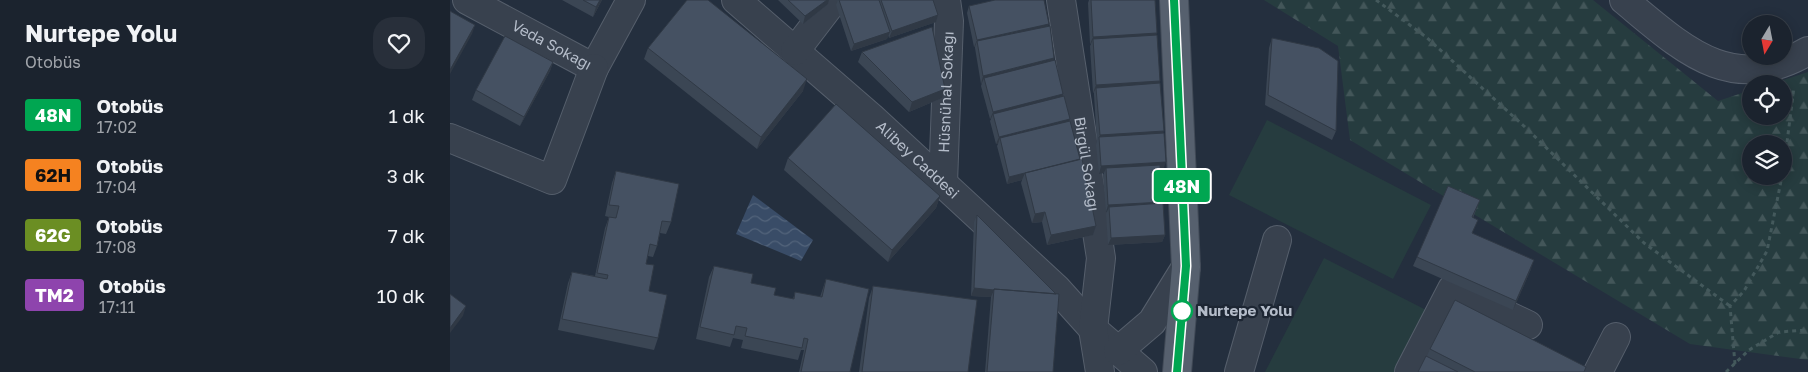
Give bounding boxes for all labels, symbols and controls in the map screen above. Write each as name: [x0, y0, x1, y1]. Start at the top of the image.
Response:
north arrow: [1742, 15, 1792, 65]
map controls: [1742, 15, 1792, 185]
street label: Veda Sokağı: [509, 16, 595, 73]
button: heart: [373, 17, 425, 69]
text: Nurtepe Yolu: [25, 18, 177, 47]
street label: Hüsnühal Sokağı: [934, 31, 957, 153]
text: Otobüs: [25, 52, 81, 72]
button: locate: [1742, 75, 1792, 125]
text: Otobüs: [96, 94, 164, 117]
text: 48N: [35, 104, 71, 126]
text: 1 dk: [389, 104, 425, 127]
street label: Birgül Sokağı: [1071, 115, 1104, 212]
text: 17:02: [96, 117, 137, 137]
street label: Alibey Caddesi: [873, 117, 963, 202]
button: layers: [1742, 135, 1792, 185]
text: Otobüs: [96, 154, 163, 177]
text: 62H: [35, 164, 71, 186]
text: 3 dk: [387, 164, 425, 187]
line badge: 48N: [1153, 170, 1211, 202]
text: 48N: [1164, 175, 1200, 197]
text: 17:04: [96, 177, 137, 197]
text: Otobüs: [96, 214, 163, 237]
text: 62G: [35, 224, 71, 246]
text: 7 dk: [388, 224, 425, 247]
text: 17:08: [96, 237, 136, 257]
text: Otobüs: [99, 274, 166, 297]
text: TM2: [35, 284, 74, 306]
text: 10 dk: [377, 284, 425, 307]
text: 17:11: [99, 297, 135, 317]
marker: Nurtepe Yolu: [1171, 300, 1193, 322]
place label: Nurtepe Yolu: [1197, 301, 1292, 319]

